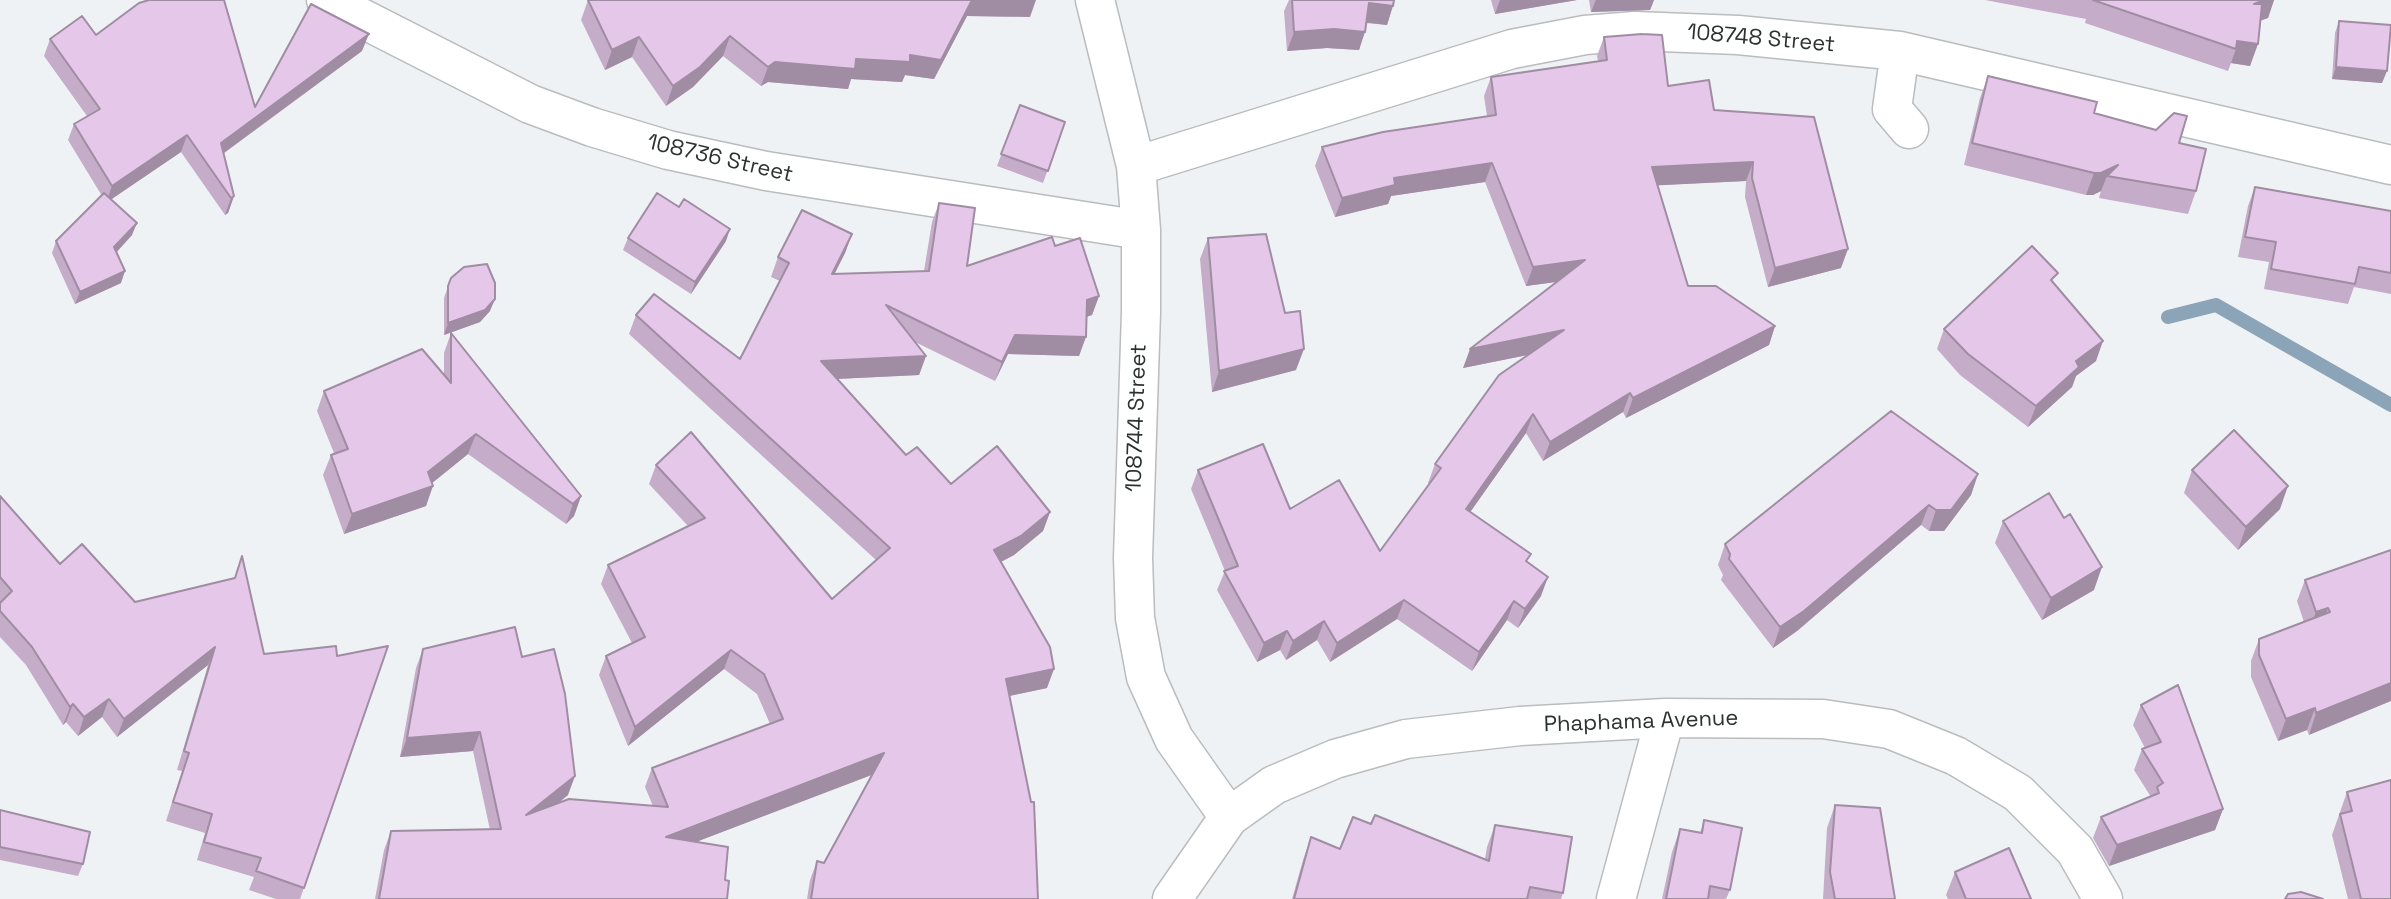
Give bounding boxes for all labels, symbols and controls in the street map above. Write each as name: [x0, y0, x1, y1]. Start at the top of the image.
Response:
street label: 108748 Street: [1686, 19, 1836, 59]
street label: 108736 Street: [645, 129, 795, 189]
street label: 108744 Street: [1121, 343, 1153, 493]
street label: Phaphama Avenue: [1543, 705, 1739, 739]

